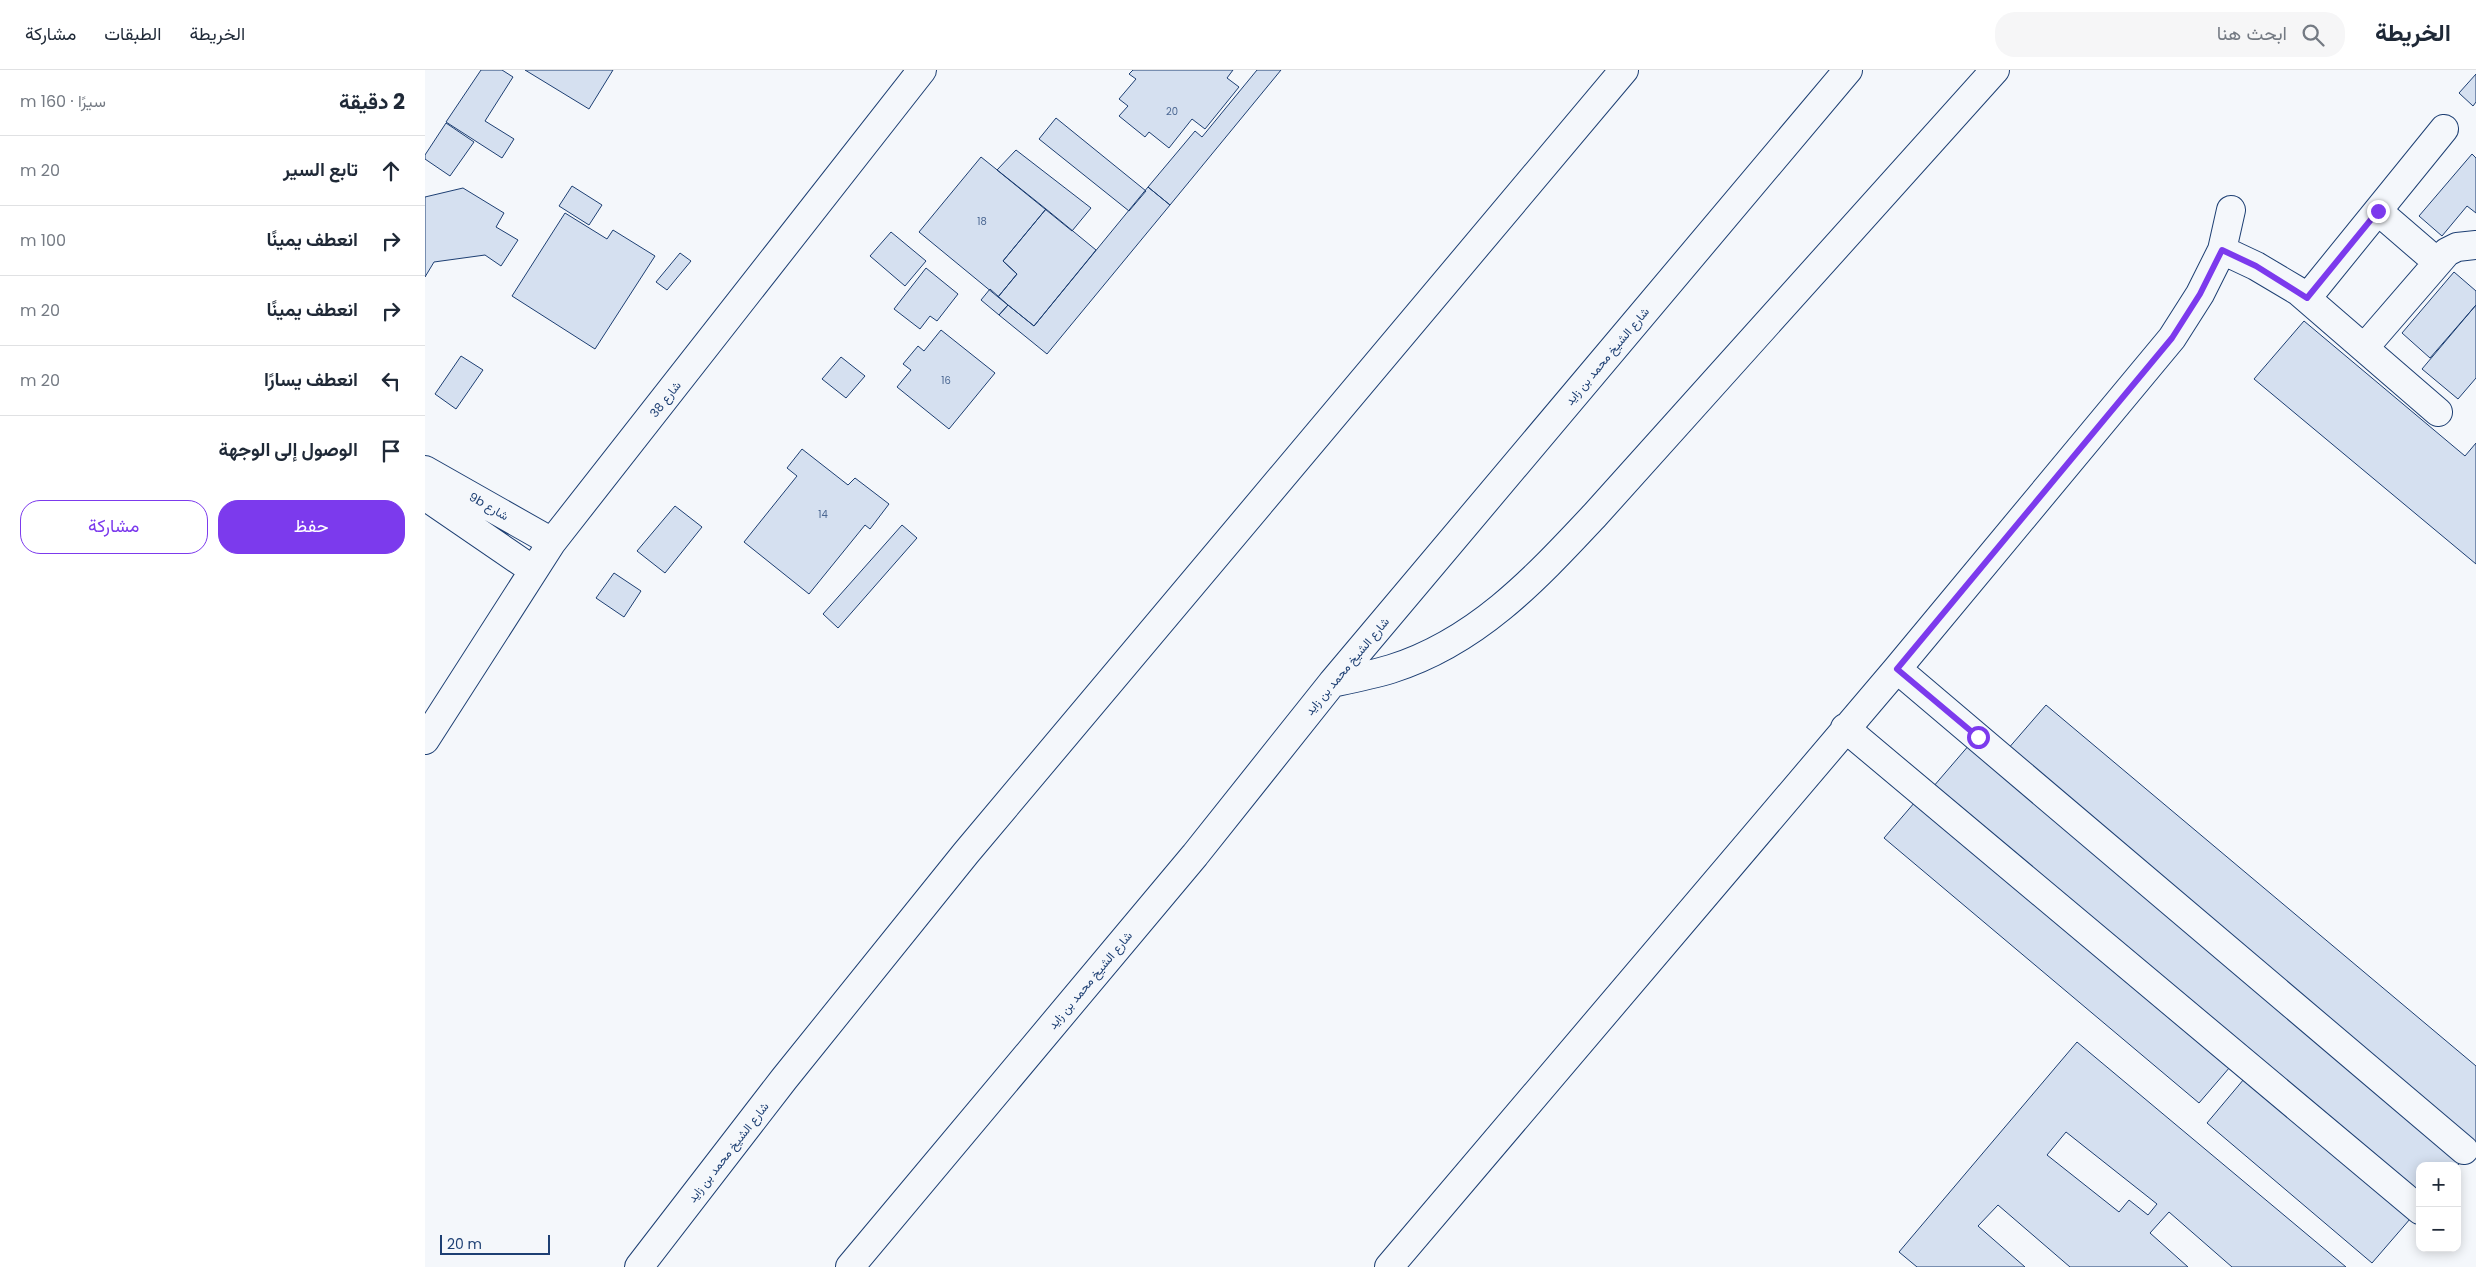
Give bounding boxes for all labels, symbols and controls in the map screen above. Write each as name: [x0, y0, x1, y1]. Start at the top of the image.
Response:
search box: [1995, 12, 2345, 57]
text: الخريطة: [2375, 16, 2451, 49]
text: ابحث هنا: [2217, 20, 2287, 47]
text: مشاركة: [25, 21, 76, 46]
text: الطبقات: [104, 21, 161, 46]
text: الخريطة: [189, 21, 245, 46]
icon: search: [2299, 21, 2327, 49]
text: 2 دقيقة: [339, 87, 405, 116]
text: سيرًا · 160 m: [20, 90, 106, 113]
house number: 20: [1166, 104, 1178, 119]
text: تابع السير: [283, 156, 358, 183]
icon: ahead: [377, 157, 405, 185]
text: 20 m: [20, 159, 60, 182]
route end: [2367, 200, 2390, 223]
house number: 18: [977, 214, 987, 229]
text: انعطف يمينًا: [266, 226, 358, 253]
icon: right: [377, 227, 405, 255]
text: 100 m: [20, 229, 66, 252]
text: انعطف يمينًا: [266, 296, 358, 323]
icon: right: [377, 297, 405, 325]
text: 20 m: [20, 299, 60, 322]
street label: شارع الشيخ محمد بن زايد: [1561, 303, 1654, 409]
text: انعطف يسارًا: [264, 366, 358, 393]
icon: left: [377, 367, 405, 395]
text: 20 m: [20, 369, 60, 392]
house number: 16: [941, 373, 951, 388]
street label: شارع 38: [645, 377, 685, 421]
text: الوصول إلى الوجهة: [219, 436, 358, 463]
icon: arrive: [377, 437, 405, 465]
street label: 9b شارع: [466, 488, 512, 525]
button: مشاركة: [20, 500, 208, 554]
button: حفظ: [218, 500, 405, 554]
house number: 14: [818, 507, 828, 522]
street label: شارع الشيخ محمد بن زايد: [1301, 613, 1394, 719]
route start: [1967, 726, 1990, 749]
street label: شارع الشيخ محمد بن زايد: [1044, 927, 1137, 1033]
street label: شارع الشيخ محمد بن زايد: [683, 1098, 773, 1206]
map controls: [2416, 1162, 2461, 1252]
button: +: [2416, 1162, 2461, 1207]
button: −: [2416, 1207, 2461, 1252]
scale bar: [440, 1232, 550, 1255]
text: 20 m: [447, 1234, 482, 1254]

